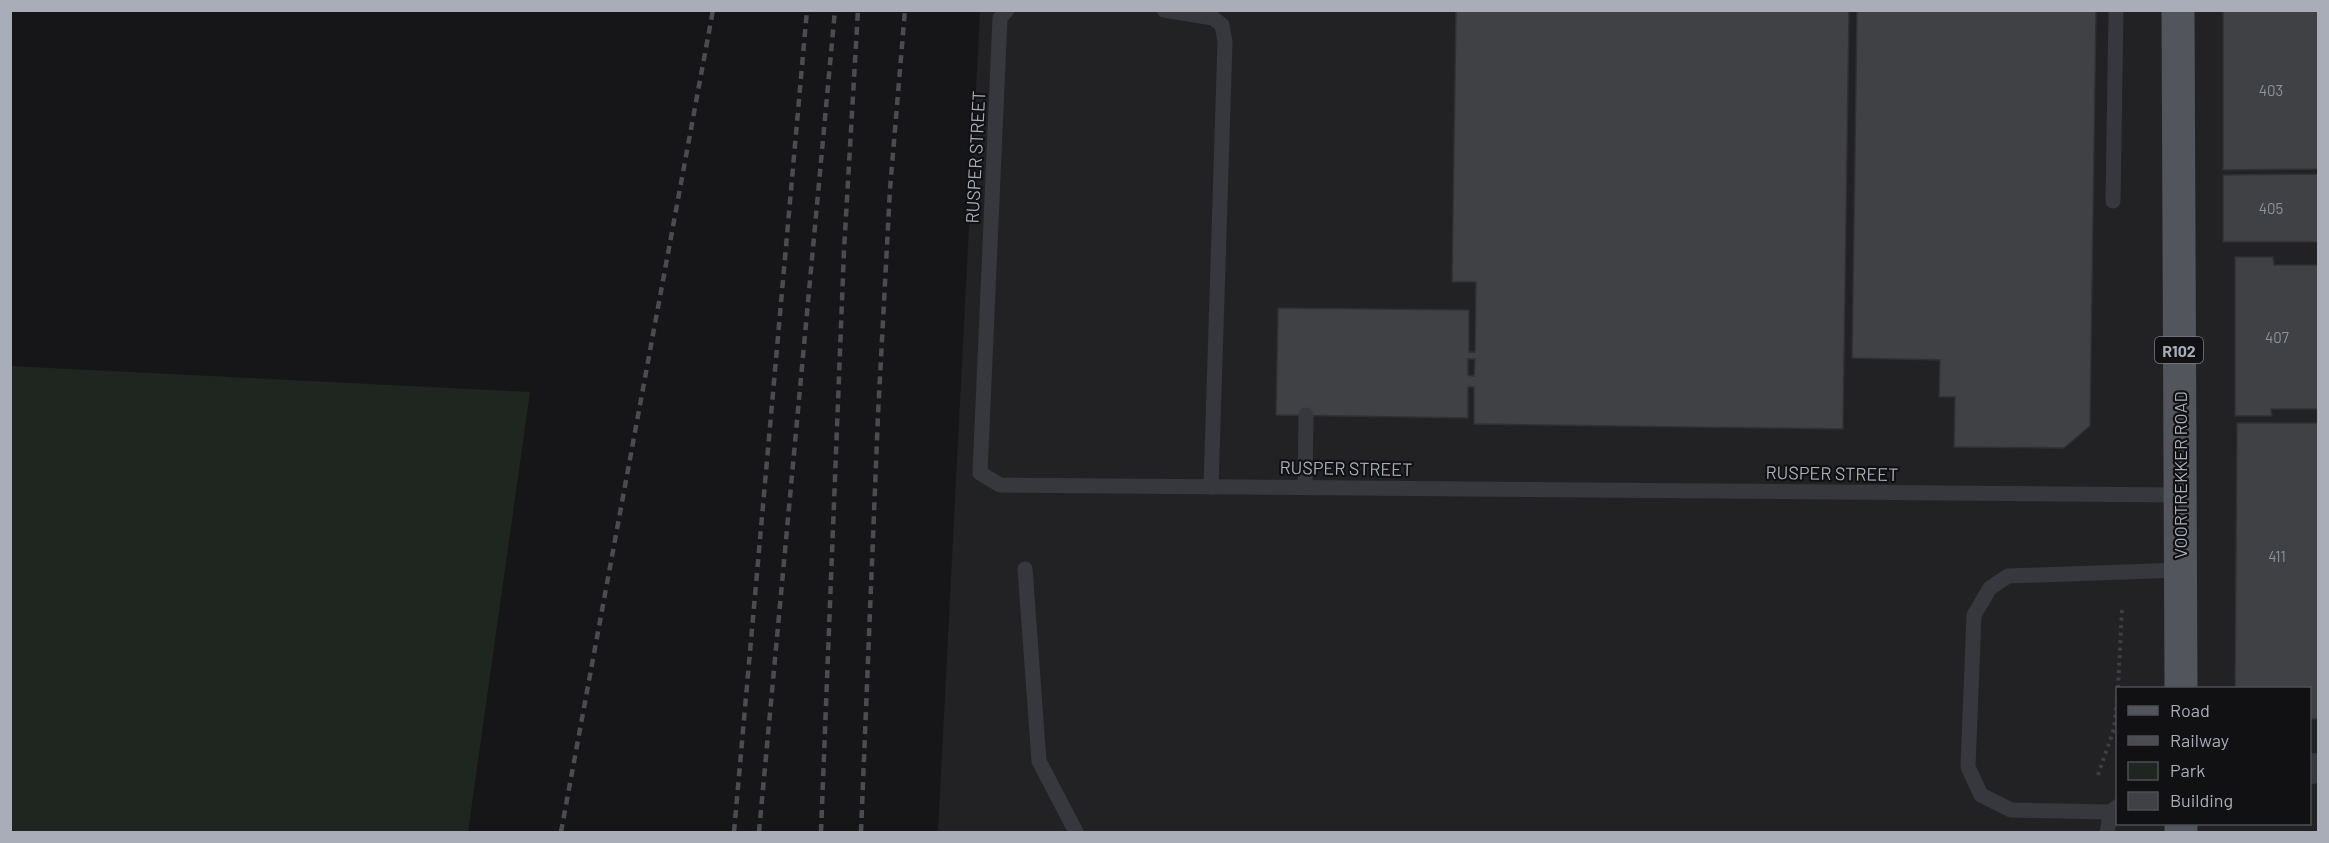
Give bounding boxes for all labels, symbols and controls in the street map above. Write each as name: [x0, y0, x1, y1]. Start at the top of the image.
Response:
house number: 403: [2259, 81, 2283, 99]
street label: RUSPER STREET: [961, 90, 989, 224]
house number: 405: [2259, 199, 2283, 217]
house number: 407: [2265, 328, 2289, 346]
road number: R102: [2155, 337, 2203, 363]
street label: VOORTREKKER ROAD: [2169, 391, 2191, 559]
street label: RUSPER STREET: [1279, 456, 1413, 480]
street label: RUSPER STREET: [1765, 461, 1899, 485]
house number: 411: [2268, 547, 2286, 565]
legend: [2116, 687, 2311, 825]
text: Road: [2170, 699, 2210, 721]
text: Railway: [2170, 729, 2229, 751]
text: Park: [2170, 759, 2205, 781]
text: Building: [2170, 789, 2233, 811]

